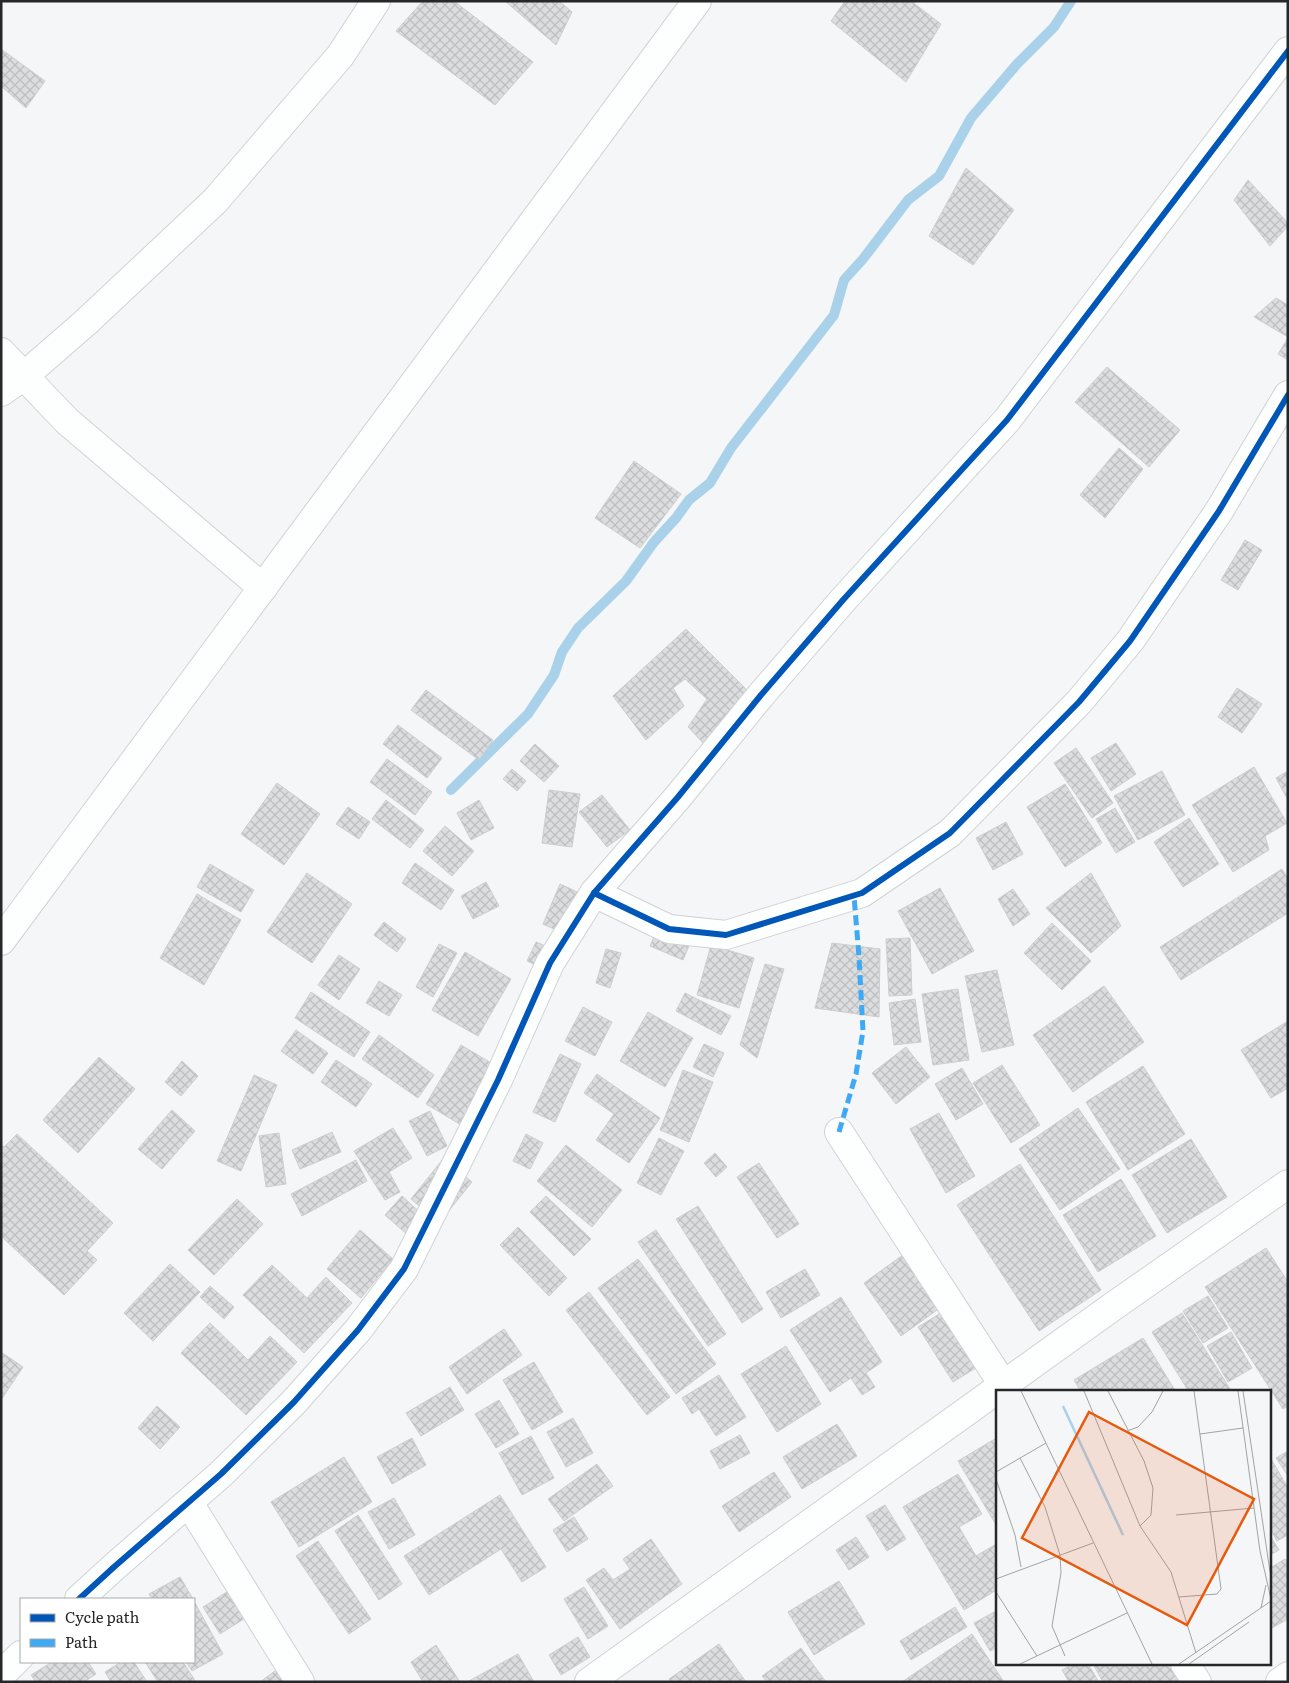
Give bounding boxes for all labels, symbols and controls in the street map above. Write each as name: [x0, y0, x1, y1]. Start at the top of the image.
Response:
inset map: [996, 1390, 1272, 1666]
legend: [20, 1598, 195, 1663]
text: Cycle path: [65, 1605, 140, 1628]
text: Path: [65, 1630, 98, 1653]

